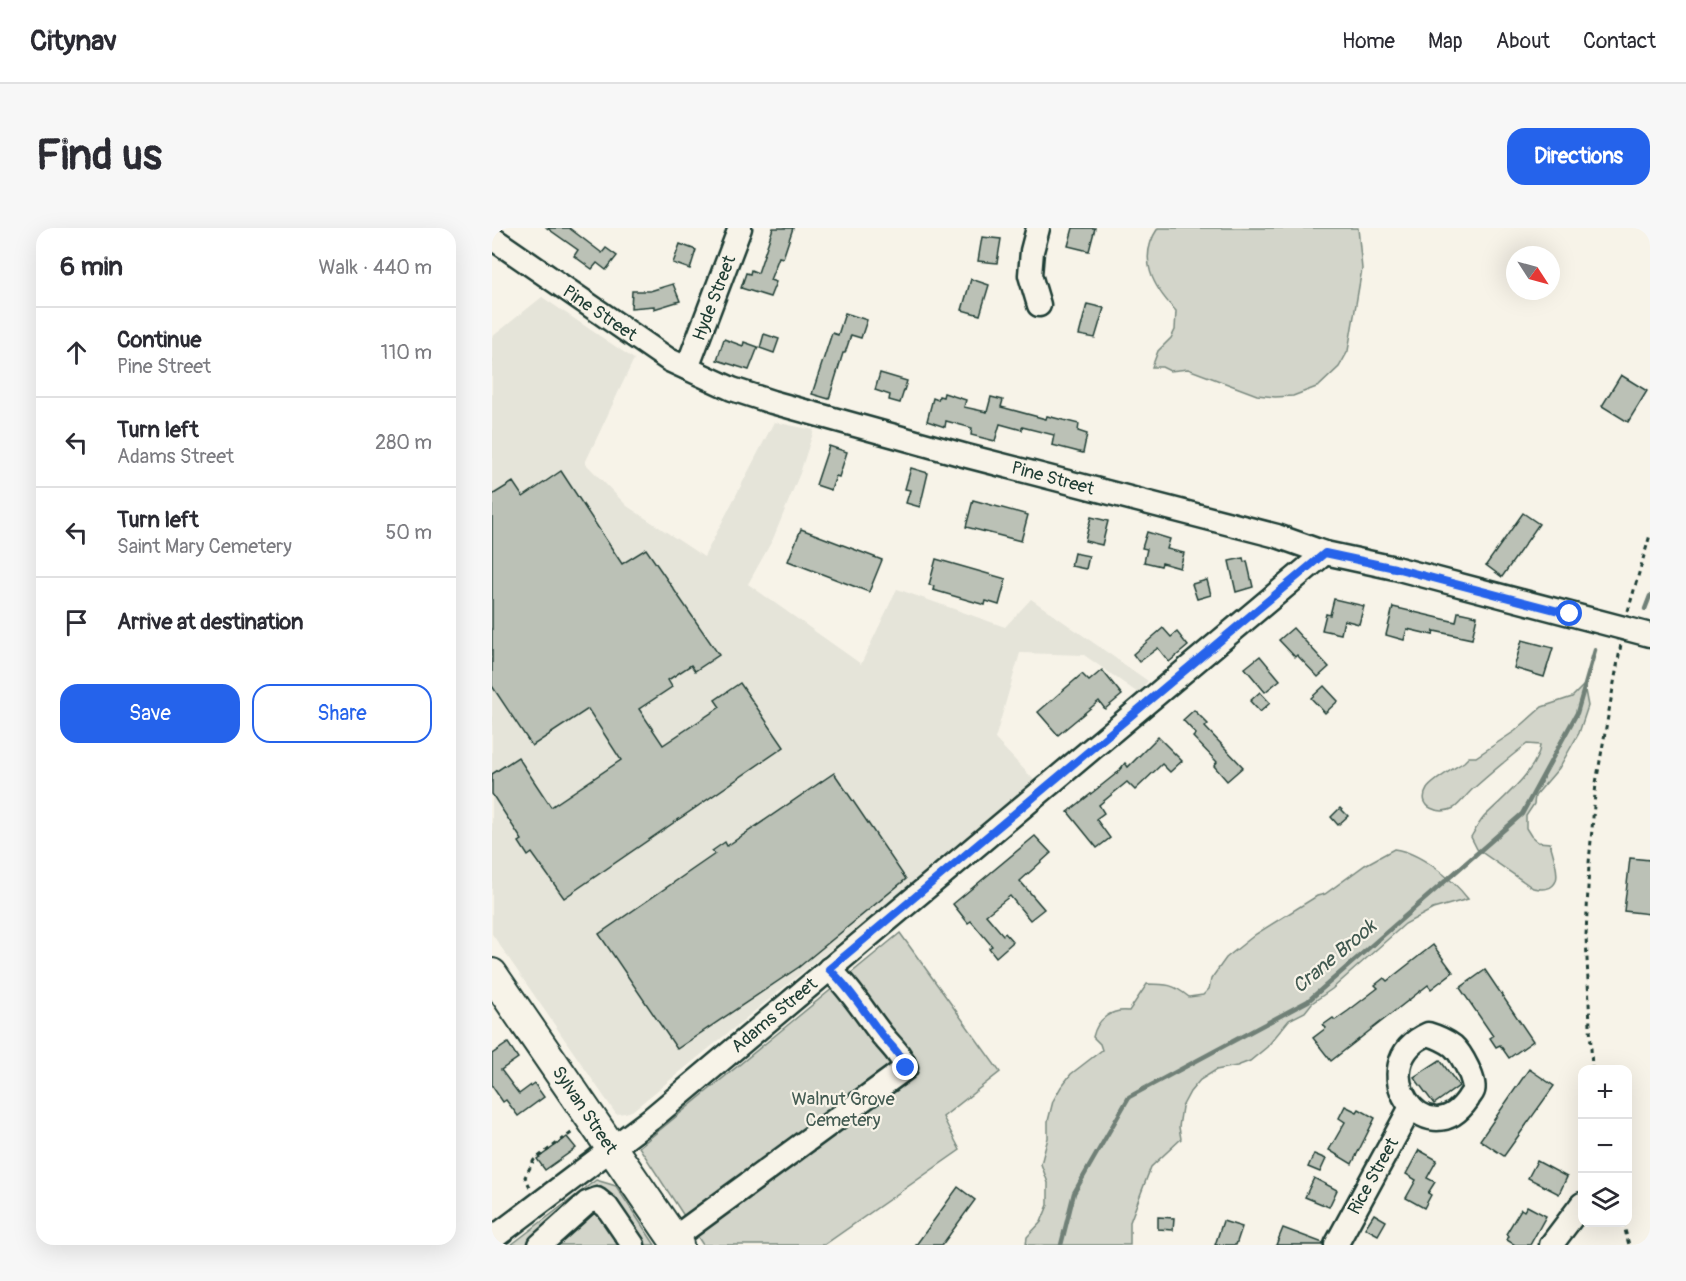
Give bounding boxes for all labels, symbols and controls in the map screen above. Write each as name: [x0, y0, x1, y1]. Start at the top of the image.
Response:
text: Citynav: [30, 24, 117, 59]
text: Home: [1342, 28, 1395, 55]
text: Map: [1428, 28, 1463, 55]
text: About: [1496, 28, 1550, 55]
text: Contact: [1583, 28, 1656, 55]
button: Directions: [1507, 128, 1650, 185]
text: Find us: [36, 130, 162, 182]
north arrow: [1506, 246, 1560, 300]
text: 6 min: [60, 251, 123, 283]
street label: Hyde Street: [688, 252, 742, 344]
text: Walk · 440 m: [318, 255, 432, 280]
street label: Pine Street: [558, 280, 642, 347]
text: Continue: [117, 326, 201, 354]
icon: ahead: [60, 336, 93, 369]
text: 110 m: [381, 340, 432, 365]
text: Pine Street: [117, 354, 211, 379]
text: Turn left: [117, 416, 199, 444]
icon: left: [60, 426, 93, 459]
text: 280 m: [375, 430, 432, 455]
text: Adams Street: [117, 444, 234, 469]
street label: Pine Street: [1009, 456, 1097, 501]
text: Turn left: [117, 506, 199, 534]
icon: left: [60, 516, 93, 549]
text: 50 m: [385, 520, 432, 545]
text: Saint Mary Cemetery: [117, 534, 292, 559]
route start: [1556, 600, 1582, 626]
icon: arrive: [60, 606, 93, 639]
text: Arrive at destination: [117, 608, 303, 636]
button: Save: [60, 684, 240, 743]
button: Share: [252, 684, 432, 743]
water label: Crane Brook: [1287, 913, 1383, 999]
street label: Adams Street: [727, 972, 823, 1058]
route end: [892, 1054, 918, 1080]
street label: Sylvan Street: [547, 1062, 623, 1159]
map controls: [1578, 1065, 1632, 1227]
button: +: [1578, 1065, 1632, 1119]
park label: Walnut Grove Cemetery: [791, 1088, 895, 1132]
button: −: [1578, 1119, 1632, 1173]
street label: Rice Street: [1343, 1133, 1404, 1219]
button: layers: [1578, 1173, 1632, 1227]

